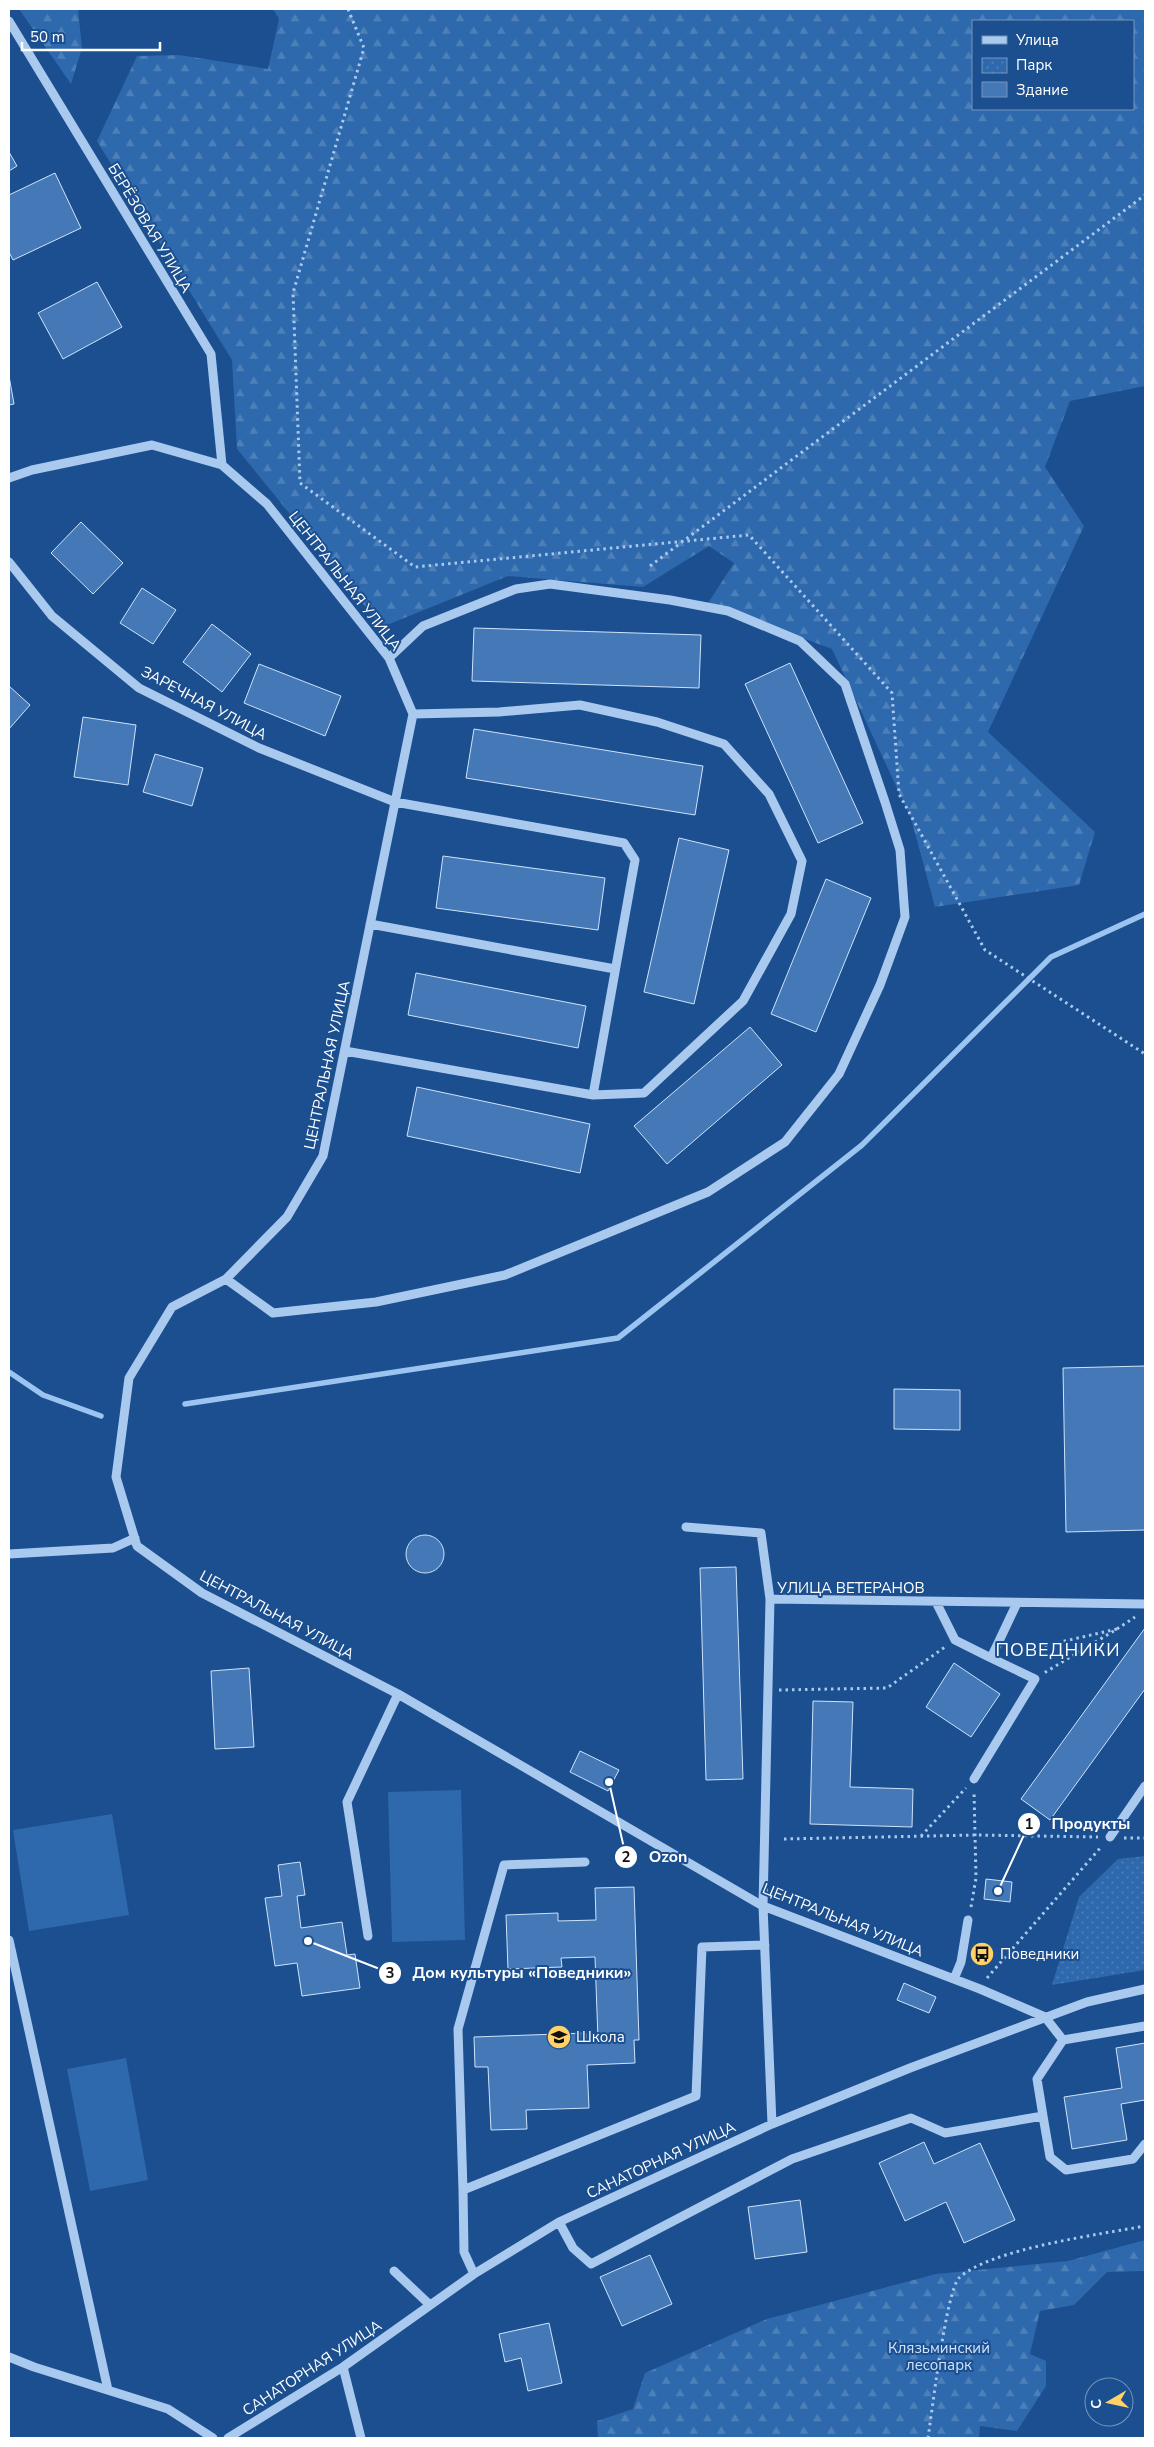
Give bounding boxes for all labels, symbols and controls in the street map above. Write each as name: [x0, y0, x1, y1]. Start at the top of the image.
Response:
scale bar: [22, 20, 160, 52]
legend: [972, 20, 1134, 110]
text: 50 m: [30, 27, 65, 47]
text: Улица: [1015, 30, 1059, 50]
text: Парк: [1016, 55, 1052, 75]
text: Здание: [1016, 80, 1068, 100]
street label: БЕРЁЗОВАЯ УЛИЦА: [103, 160, 197, 296]
street label: ЦЕНТРАЛЬНАЯ УЛИЦА: [284, 507, 406, 655]
street label: ЗАРЕЧНАЯ УЛИЦА: [138, 661, 270, 745]
street label: ЦЕНТРАЛЬНАЯ УЛИЦА: [299, 979, 355, 1151]
street label: ЦЕНТРАЛЬНАЯ УЛИЦА: [196, 1566, 358, 1664]
street label: УЛИЦА ВЕТЕРАНОВ: [776, 1578, 925, 1598]
district label: ПОВЕДНИКИ: [996, 1638, 1120, 1662]
callout: Продукты: [1017, 1808, 1141, 1839]
text: Продукты: [1052, 1813, 1131, 1835]
text: 1: [1024, 1814, 1034, 1834]
callout: Ozon: [614, 1841, 697, 1872]
text: Ozon: [649, 1846, 687, 1868]
text: 2: [621, 1847, 631, 1867]
street label: ЦЕНТРАЛЬНАЯ УЛИЦА: [759, 1878, 927, 1962]
bus stop icon: Поведники: [969, 1941, 995, 1967]
place label: Поведники: [1000, 1944, 1079, 1964]
callout: Дом культуры «Поведники»: [377, 1957, 641, 1988]
text: Дом культуры «Поведники»: [413, 1962, 631, 1984]
text: 3: [385, 1963, 395, 1983]
school or university icon: Школа: [546, 2024, 572, 2050]
place label: Школа: [576, 2027, 625, 2047]
street label: САНАТОРНАЯ УЛИЦА: [583, 2117, 739, 2203]
street label: САНАТОРНАЯ УЛИЦА: [239, 2315, 386, 2421]
park label: Клязьминский лесопарк: [888, 2338, 990, 2375]
north arrow: [1084, 2377, 1134, 2427]
text: С: [1086, 2397, 1107, 2410]

